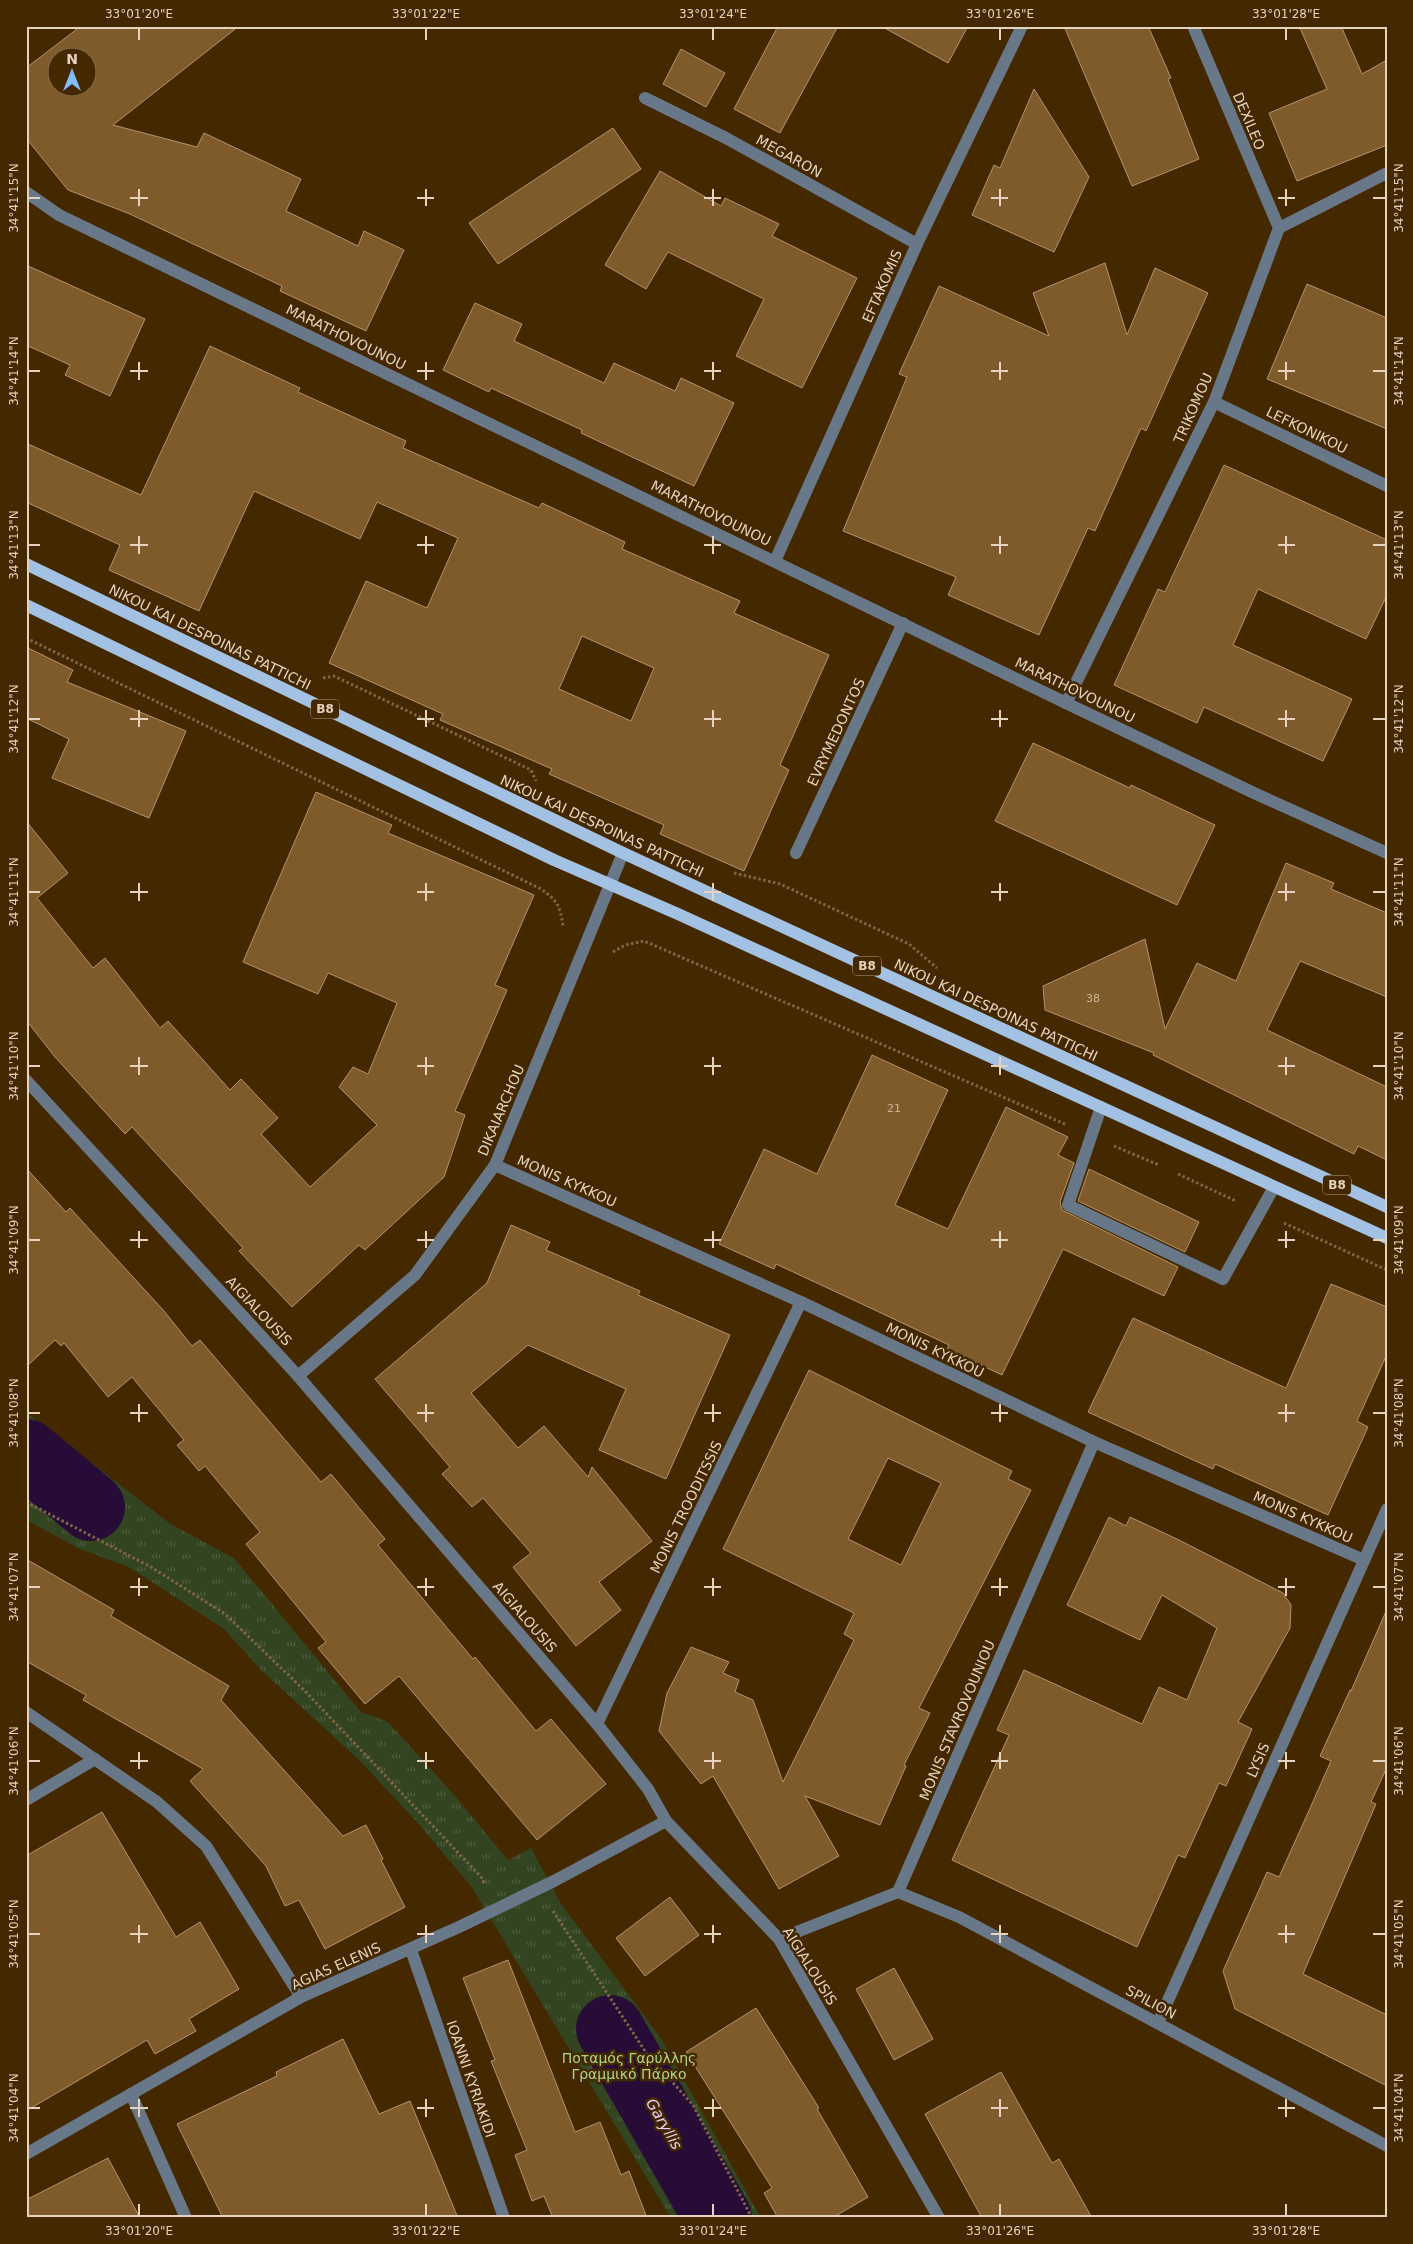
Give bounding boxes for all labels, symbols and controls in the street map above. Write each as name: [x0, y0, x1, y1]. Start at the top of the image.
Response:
text: 33°01'20"E: [105, 7, 173, 21]
text: 33°01'22"E: [392, 7, 460, 21]
text: 33°01'24"E: [679, 7, 747, 21]
text: 33°01'26"E: [966, 7, 1034, 21]
text: 33°01'28"E: [1252, 7, 1320, 21]
north arrow: [48, 48, 98, 98]
text: N: [66, 51, 78, 67]
street label: DEXILEO: [1230, 90, 1268, 152]
street label: MEGARON: [753, 131, 825, 181]
text: 34°41'15"N: [7, 163, 21, 233]
text: 34°41'15"N: [1392, 163, 1406, 233]
street label: EFTAKOMIS: [859, 247, 905, 325]
street label: MARATHOVOUNOU: [283, 301, 409, 373]
text: 34°41'14"N: [7, 336, 21, 406]
text: 34°41'14"N: [1392, 336, 1406, 406]
street label: TRIKOMOU: [1170, 370, 1216, 447]
street label: LEFKONIKOU: [1264, 403, 1350, 457]
street label: MARATHOVOUNOU: [648, 477, 774, 549]
text: 34°41'13"N: [7, 510, 21, 580]
text: 34°41'13"N: [1392, 510, 1406, 580]
street label: NIKOU KAI DESPOINAS PATTICHI: [106, 581, 314, 693]
street label: MARATHOVOUNOU: [1012, 654, 1138, 726]
street label: EVRYMEDONTOS: [804, 675, 868, 789]
text: 34°41'12"N: [7, 684, 21, 754]
text: 34°41'12"N: [1392, 684, 1406, 754]
road number: B8: [311, 700, 339, 719]
street label: NIKOU KAI DESPOINAS PATTICHI: [498, 772, 706, 880]
text: 34°41'11"N: [7, 857, 21, 927]
text: 34°41'11"N: [1392, 857, 1406, 927]
road number: B8: [853, 956, 881, 976]
street label: NIKOU KAI DESPOINAS PATTICHI: [892, 956, 1100, 1064]
house number: 38: [1086, 992, 1100, 1005]
text: 34°41'10"N: [7, 1031, 21, 1101]
text: 34°41'10"N: [1392, 1031, 1406, 1101]
street label: DIKAIARCHOU: [475, 1062, 527, 1158]
house number: 21: [887, 1102, 901, 1115]
street label: MONIS KYKKOU: [515, 1152, 619, 1210]
road number: B8: [1323, 1176, 1351, 1194]
text: 34°41'09"N: [7, 1205, 21, 1275]
text: 34°41'09"N: [1392, 1205, 1406, 1275]
street label: AIGIALOUSIS: [223, 1273, 295, 1349]
street label: MONIS KYKKOU: [883, 1319, 987, 1381]
text: 34°41'08"N: [7, 1378, 21, 1448]
text: 34°41'08"N: [1392, 1378, 1406, 1448]
street label: MONIS TROODITSSIS: [647, 1438, 725, 1576]
street label: MONIS KYKKOU: [1251, 1488, 1355, 1546]
text: 34°41'07"N: [7, 1552, 21, 1622]
text: 34°41'07"N: [1392, 1552, 1406, 1622]
street label: AIGIALOUSIS: [490, 1578, 560, 1656]
street label: MONIS STAVROVOUNIOU: [916, 1637, 998, 1803]
text: 34°41'06"N: [7, 1726, 21, 1796]
text: 34°41'06"N: [1392, 1726, 1406, 1796]
street label: LYSIS: [1243, 1740, 1273, 1780]
text: 34°41'05"N: [7, 1899, 21, 1969]
text: 34°41'05"N: [1392, 1899, 1406, 1969]
street label: AIGIALOUSIS: [780, 1924, 840, 2008]
street label: AGIAS ELENIS: [289, 1939, 383, 1993]
street label: SPILION: [1123, 1982, 1179, 2022]
street label: IOANNI KYRIAKIDI: [443, 2018, 499, 2140]
park label: Ποταμός Γαρύλλης Γραμμικό Πάρκο: [562, 2050, 696, 2082]
text: 34°41'04"N: [7, 2073, 21, 2143]
text: 34°41'04"N: [1392, 2073, 1406, 2143]
water label: Garyllis: [642, 2095, 686, 2153]
text: 33°01'20"E: [105, 2224, 173, 2238]
text: 33°01'22"E: [392, 2224, 460, 2238]
text: 33°01'24"E: [679, 2224, 747, 2238]
text: 33°01'26"E: [966, 2224, 1034, 2238]
text: 33°01'28"E: [1252, 2224, 1320, 2238]

